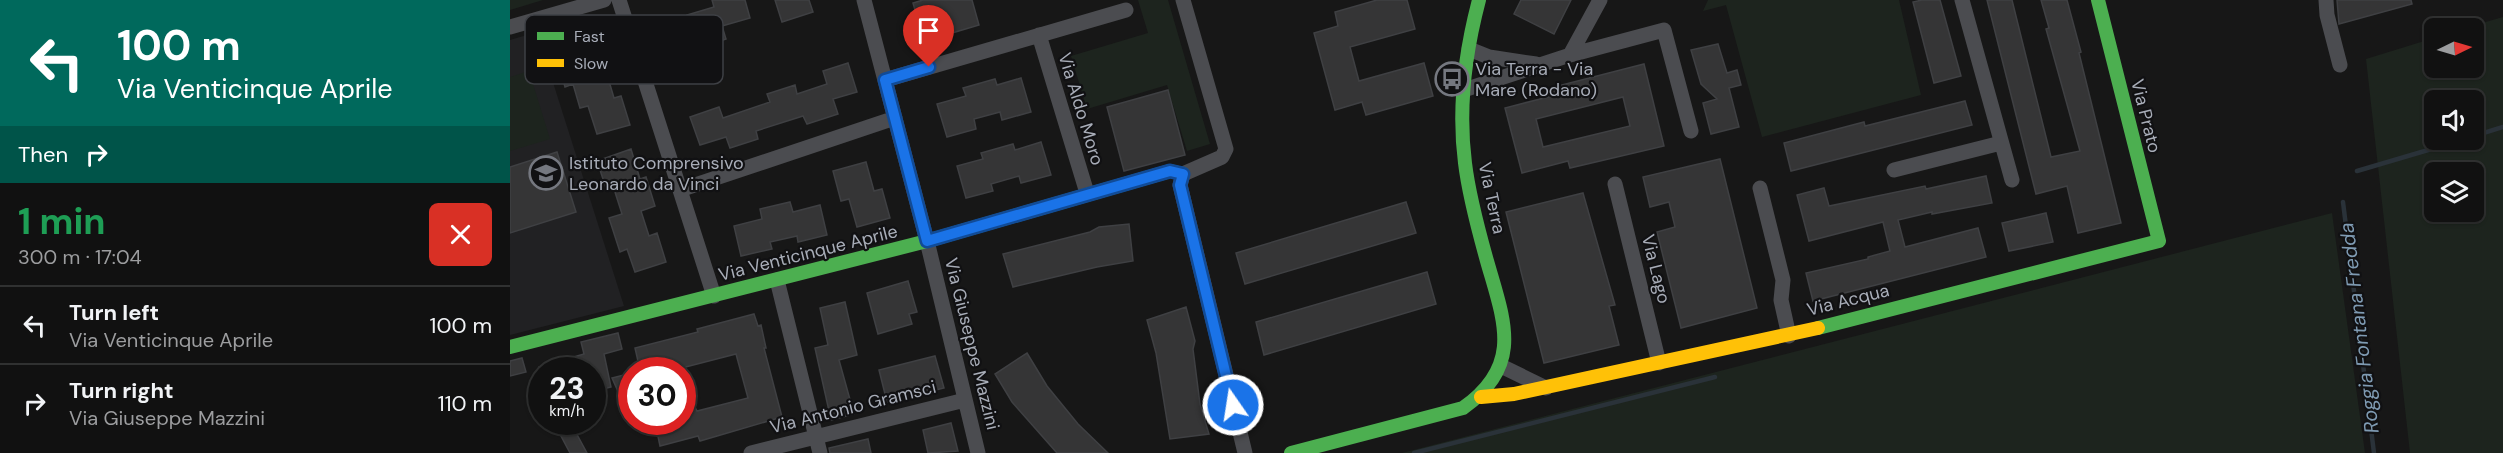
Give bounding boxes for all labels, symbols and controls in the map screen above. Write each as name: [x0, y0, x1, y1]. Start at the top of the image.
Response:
pin: [903, 5, 954, 67]
icon: arrive: [912, 14, 945, 47]
legend: [525, 15, 723, 84]
text: 100 m: [117, 18, 241, 73]
north arrow: [2424, 18, 2484, 78]
map controls: [2424, 18, 2484, 222]
icon: left: [18, 24, 96, 102]
text: Fast: [574, 26, 605, 47]
street label: Via Aldo Moro: [1052, 50, 1110, 168]
text: Slow: [574, 53, 608, 74]
place label: Via Terra - Via Mare (Rodano): [1475, 57, 1597, 102]
bus stop icon: Via Terra - Via Mare (Rodano): [1434, 61, 1470, 97]
text: Via Venticinque Aprile: [117, 71, 393, 106]
street label: Via Prato: [2125, 77, 2167, 155]
button: sound: [2424, 90, 2484, 150]
icon: right: [80, 138, 113, 171]
text: Then: [18, 140, 68, 169]
place label: Istituto Comprensivo Leonardo da Vinci: [569, 151, 744, 196]
school or university icon: Istituto Comprensivo Leonardo da Vinci: [528, 155, 564, 191]
street label: Via Terra: [1473, 160, 1511, 236]
button: layers: [2424, 162, 2484, 222]
text: 1 min: [18, 198, 106, 245]
button: close: [429, 203, 492, 266]
street label: Via Venticinque Aprile: [716, 219, 900, 287]
water label: Roggia Fontana Fredda: [2333, 221, 2385, 435]
street label: Via Lago: [1636, 232, 1676, 306]
text: 300 m · 17:04: [18, 244, 142, 270]
street label: Via Giuseppe Mazzini: [939, 256, 1005, 432]
street label: Via Acqua: [1804, 278, 1892, 322]
text: Turn left: [69, 298, 159, 327]
icon: left: [18, 309, 51, 342]
text: 100 m: [430, 311, 492, 340]
text: Via Venticinque Aprile: [69, 327, 273, 353]
speed limit sign: 30: [618, 357, 696, 435]
text: 23: [549, 369, 585, 408]
position arrow: [1201, 373, 1265, 437]
street label: Via Antonio Gramsci: [767, 375, 939, 439]
text: Turn right: [69, 376, 174, 405]
icon: right: [18, 387, 51, 420]
text: 110 m: [438, 389, 492, 418]
text: km/h: [549, 401, 585, 421]
text: Via Giuseppe Mazzini: [69, 405, 265, 431]

